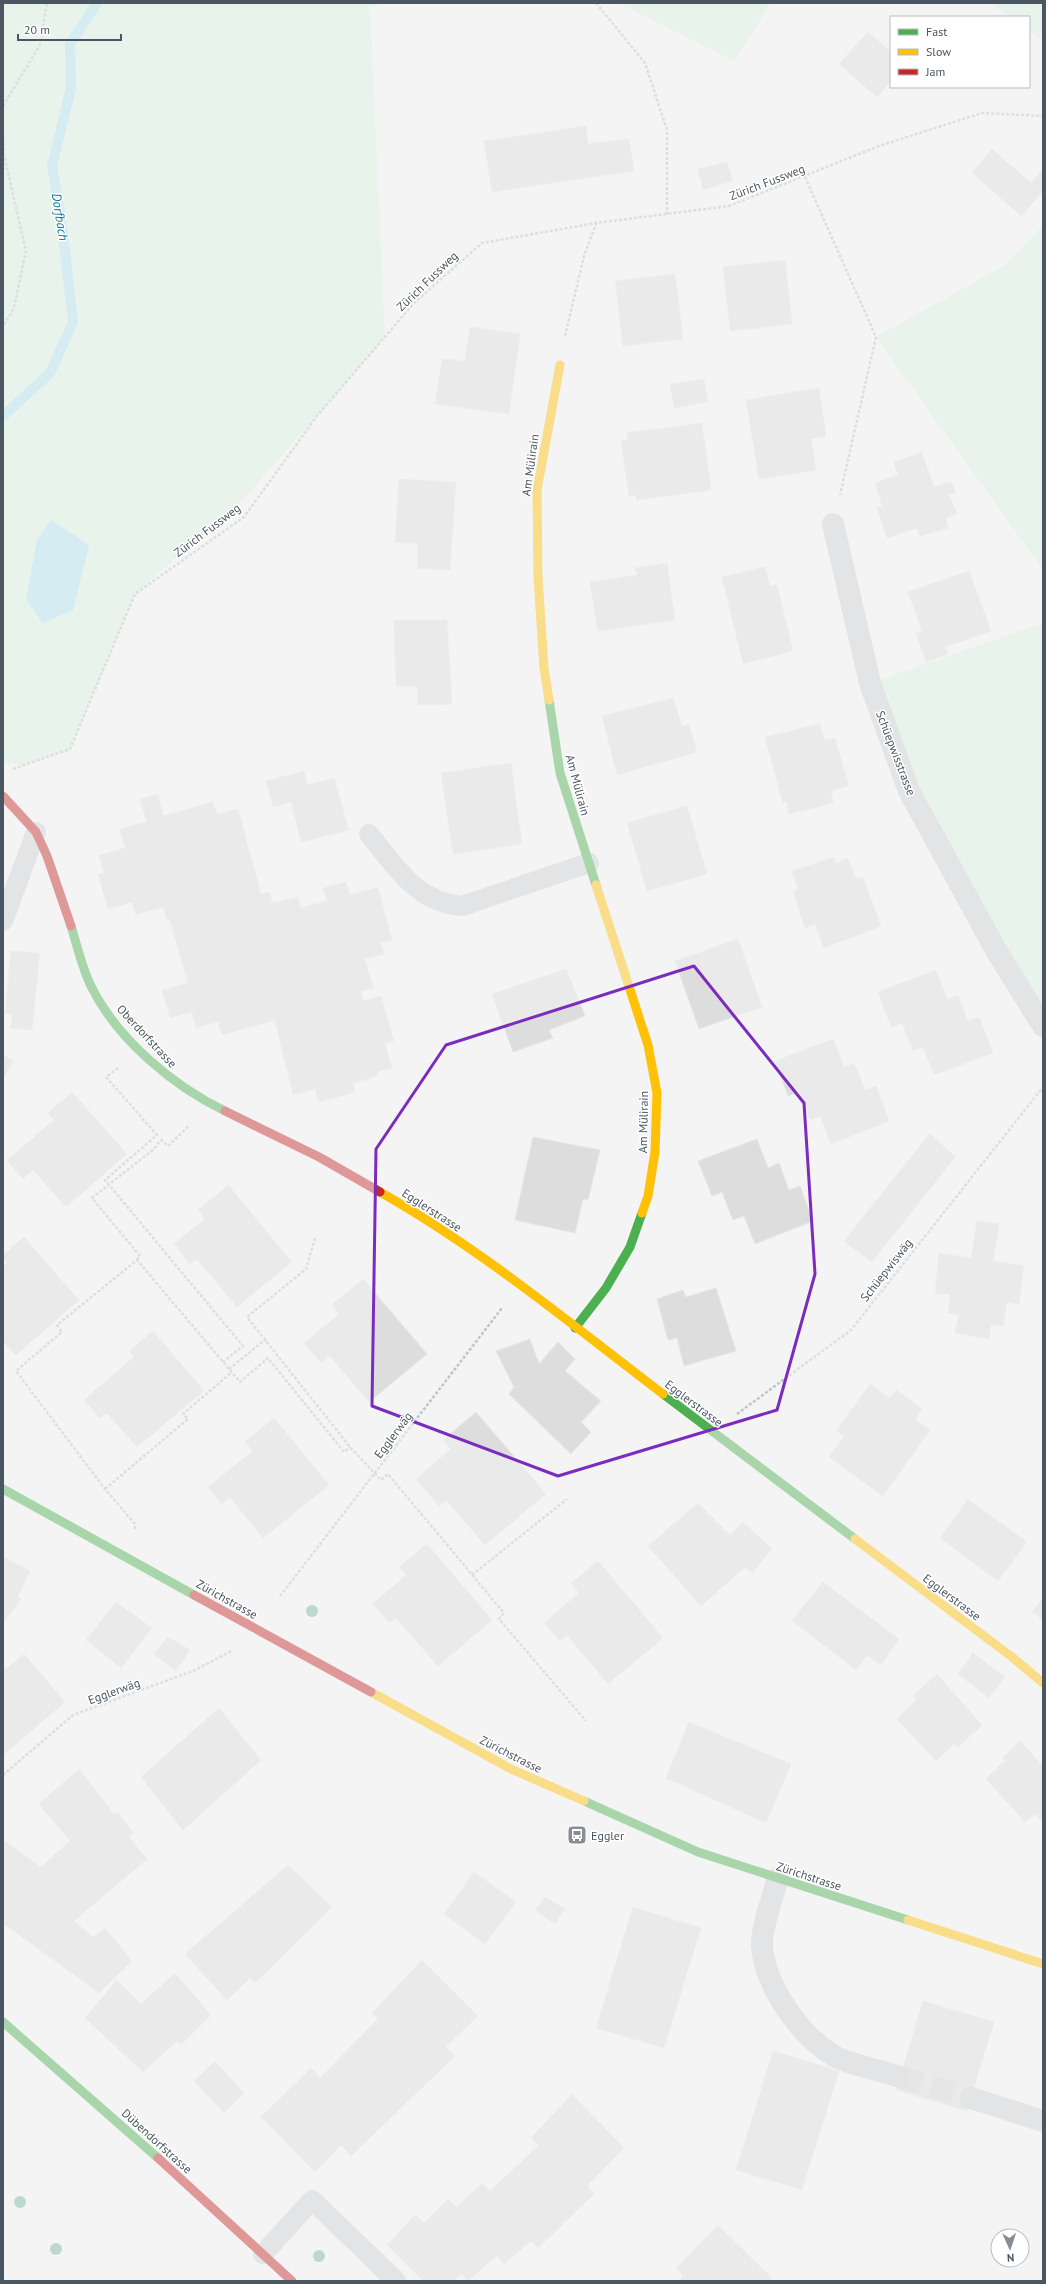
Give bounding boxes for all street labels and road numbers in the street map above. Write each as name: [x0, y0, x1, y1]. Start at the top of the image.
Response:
street label: Zürich Fussweg: [727, 161, 807, 203]
street label: Zürich Fussweg: [393, 248, 461, 314]
street label: Am Mülirain: [518, 433, 542, 497]
street label: Zürich Fussweg: [171, 500, 243, 560]
street label: Schüepwisstrasse: [873, 708, 919, 798]
street label: Am Mülirain: [563, 753, 593, 817]
street label: Oberdorfstrasse: [114, 1001, 180, 1071]
street label: Am Mülirain: [635, 1091, 651, 1153]
street label: Egglerstrasse: [399, 1185, 465, 1235]
street label: Schüepwiswäg: [857, 1236, 915, 1304]
street label: Egglerstrasse: [662, 1376, 726, 1430]
street label: Egglerwäg: [371, 1409, 415, 1461]
street label: Egglerstrasse: [920, 1570, 984, 1624]
street label: Zürichstrasse: [194, 1576, 260, 1622]
street label: Egglerwäg: [86, 1675, 142, 1707]
street label: Zürichstrasse: [477, 1732, 545, 1776]
street label: Zürichstrasse: [775, 1858, 843, 1894]
street label: Dübendorfstrasse: [119, 2105, 195, 2177]

